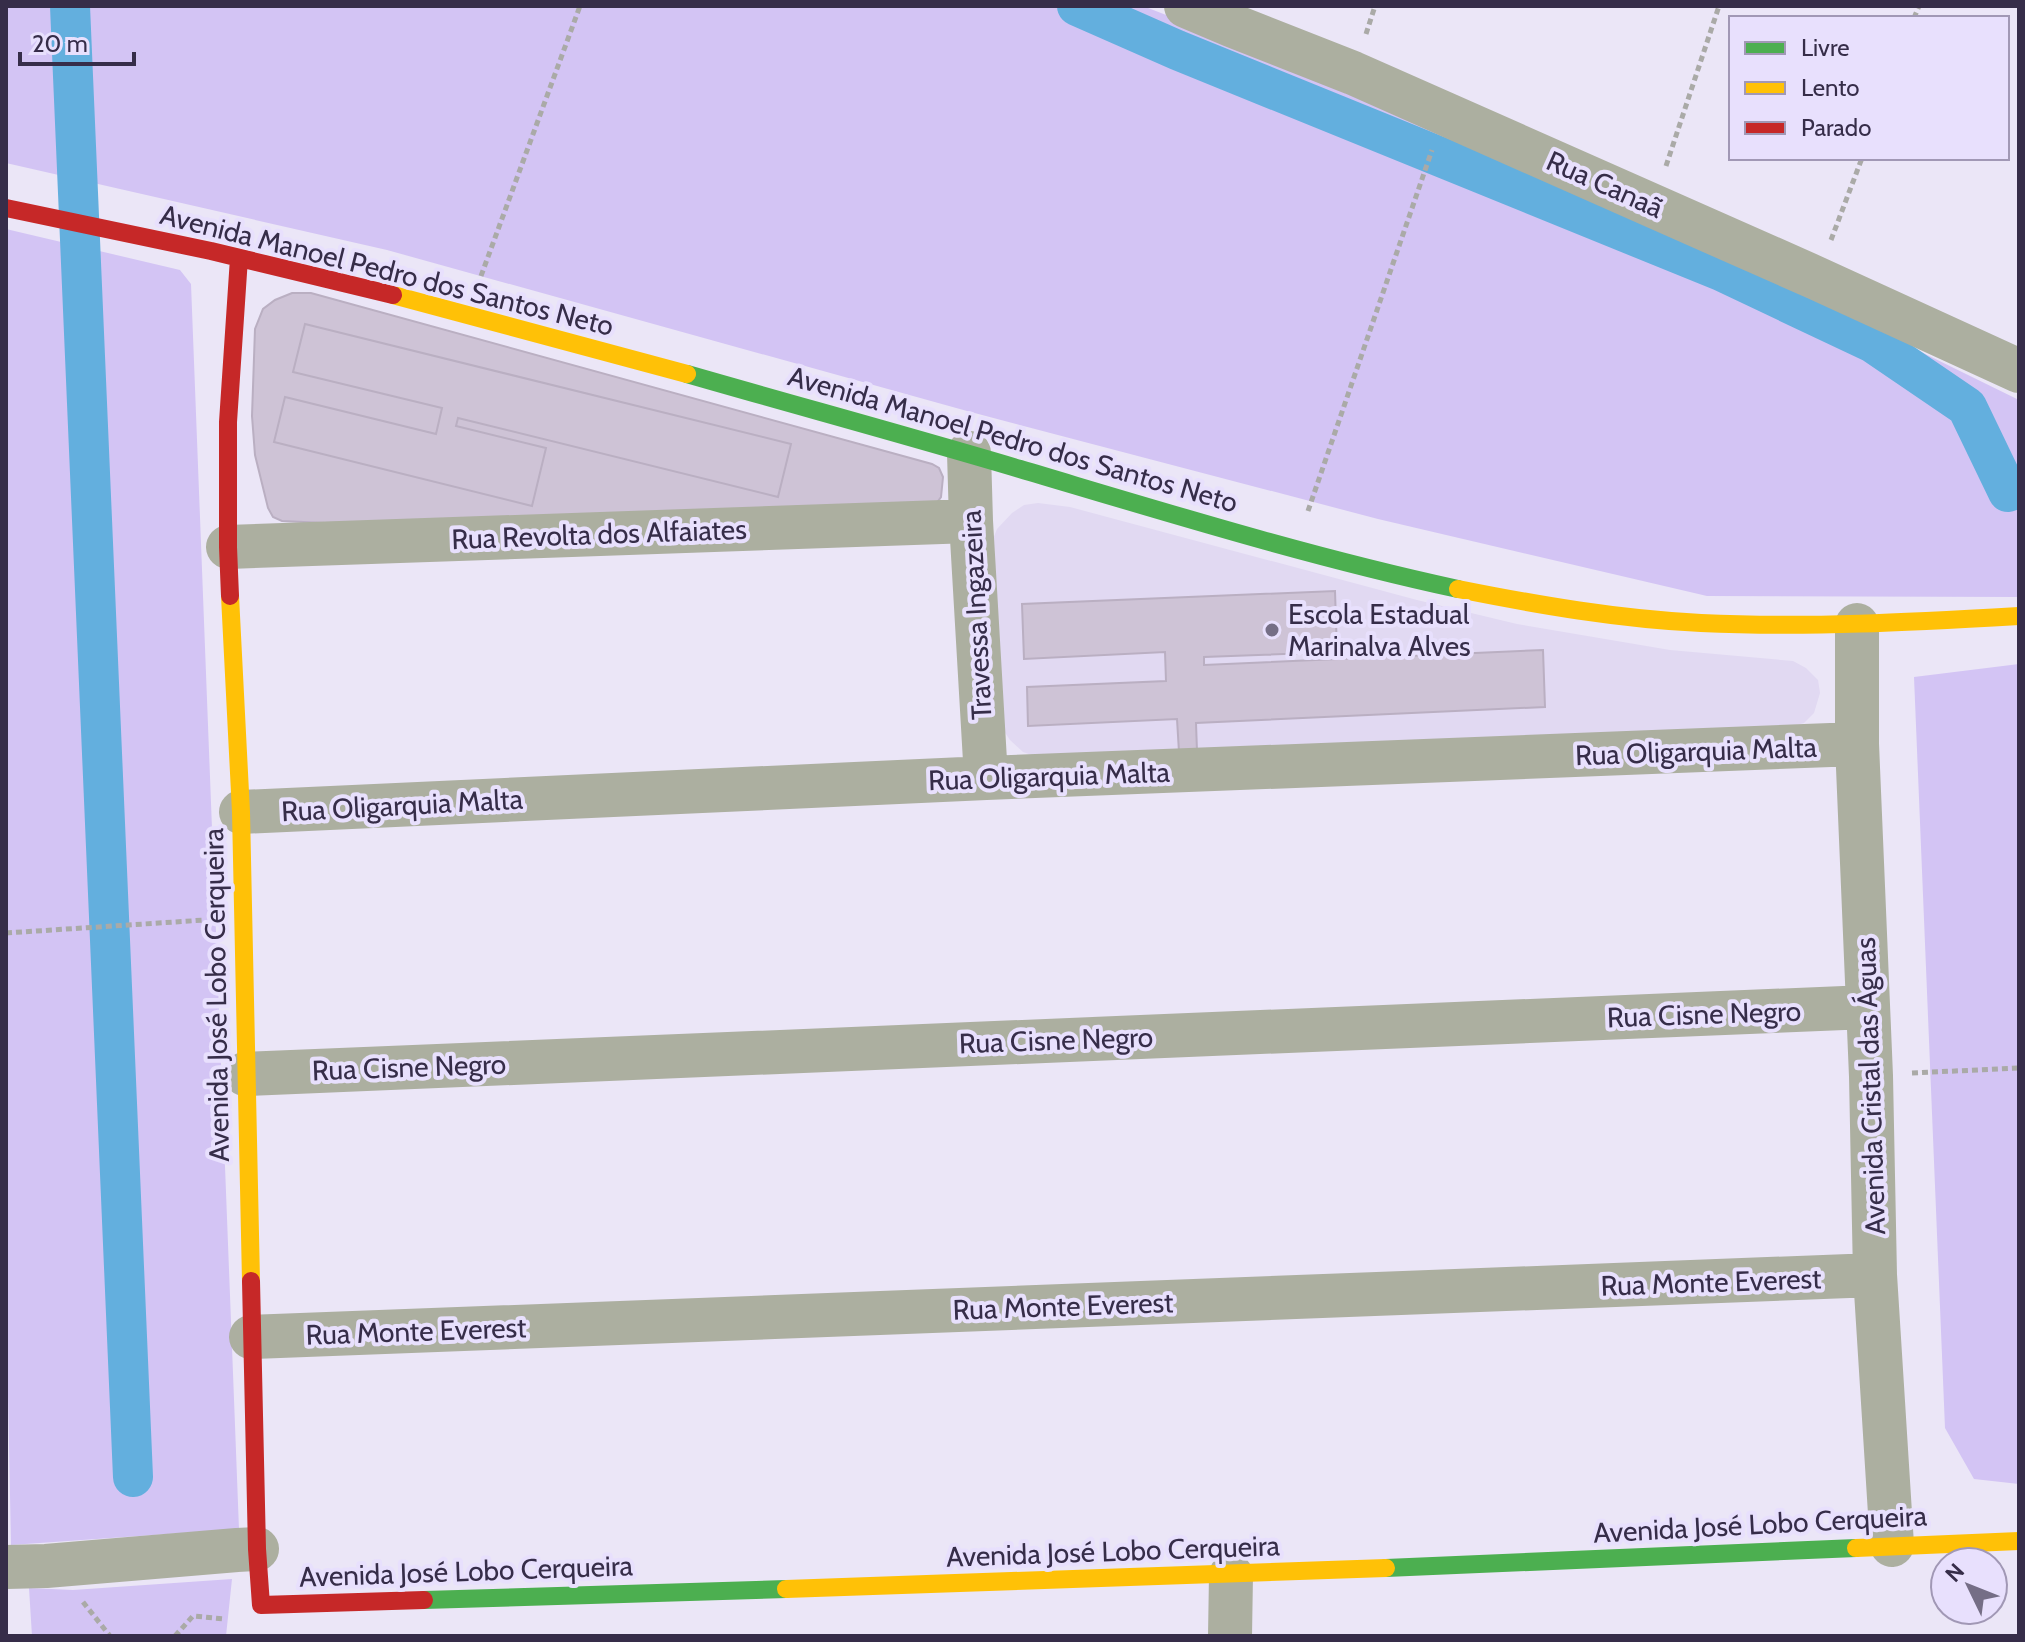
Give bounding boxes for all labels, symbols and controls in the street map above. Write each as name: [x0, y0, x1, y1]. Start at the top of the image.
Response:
scale bar: [20, 16, 134, 66]
legend: [1729, 16, 2009, 160]
text: 20 m: [32, 29, 88, 58]
text: Livre: [1801, 33, 1849, 62]
text: Lento: [1801, 73, 1860, 102]
text: Parado: [1801, 113, 1871, 142]
street label: Rua Canaã: [1541, 143, 1669, 225]
street label: Avenida Manoel Pedro dos Santos Neto: [157, 197, 617, 343]
street label: Avenida Manoel Pedro dos Santos Neto: [784, 358, 1242, 520]
street label: Travessa Ingazeira: [953, 509, 998, 721]
street label: Rua Revolta dos Alfaiates: [451, 512, 747, 556]
place label: Escola Estadual Marinalva Alves: [1288, 597, 1471, 663]
marker: Escola Estadual Marinalva Alves: [1263, 621, 1281, 639]
street label: Rua Oligarquia Malta: [1574, 730, 1818, 772]
street label: Rua Oligarquia Malta: [927, 755, 1171, 797]
street label: Rua Oligarquia Malta: [280, 782, 524, 828]
street label: Avenida José Lobo Cerqueira: [196, 827, 236, 1162]
street label: Avenida Cristal das Águas: [1848, 937, 1892, 1235]
street label: Rua Cisne Negro: [1606, 994, 1802, 1034]
street label: Rua Cisne Negro: [958, 1020, 1154, 1060]
street label: Rua Cisne Negro: [311, 1047, 507, 1087]
street label: Rua Monte Everest: [1600, 1261, 1822, 1303]
street label: Rua Monte Everest: [952, 1285, 1174, 1327]
street label: Rua Monte Everest: [305, 1310, 527, 1352]
street label: Avenida José Lobo Cerqueira: [1592, 1498, 1928, 1550]
street label: Avenida José Lobo Cerqueira: [945, 1528, 1281, 1574]
north arrow: [1929, 1546, 2009, 1626]
street label: Avenida José Lobo Cerqueira: [298, 1548, 634, 1594]
text: N: [1940, 1558, 1970, 1588]

